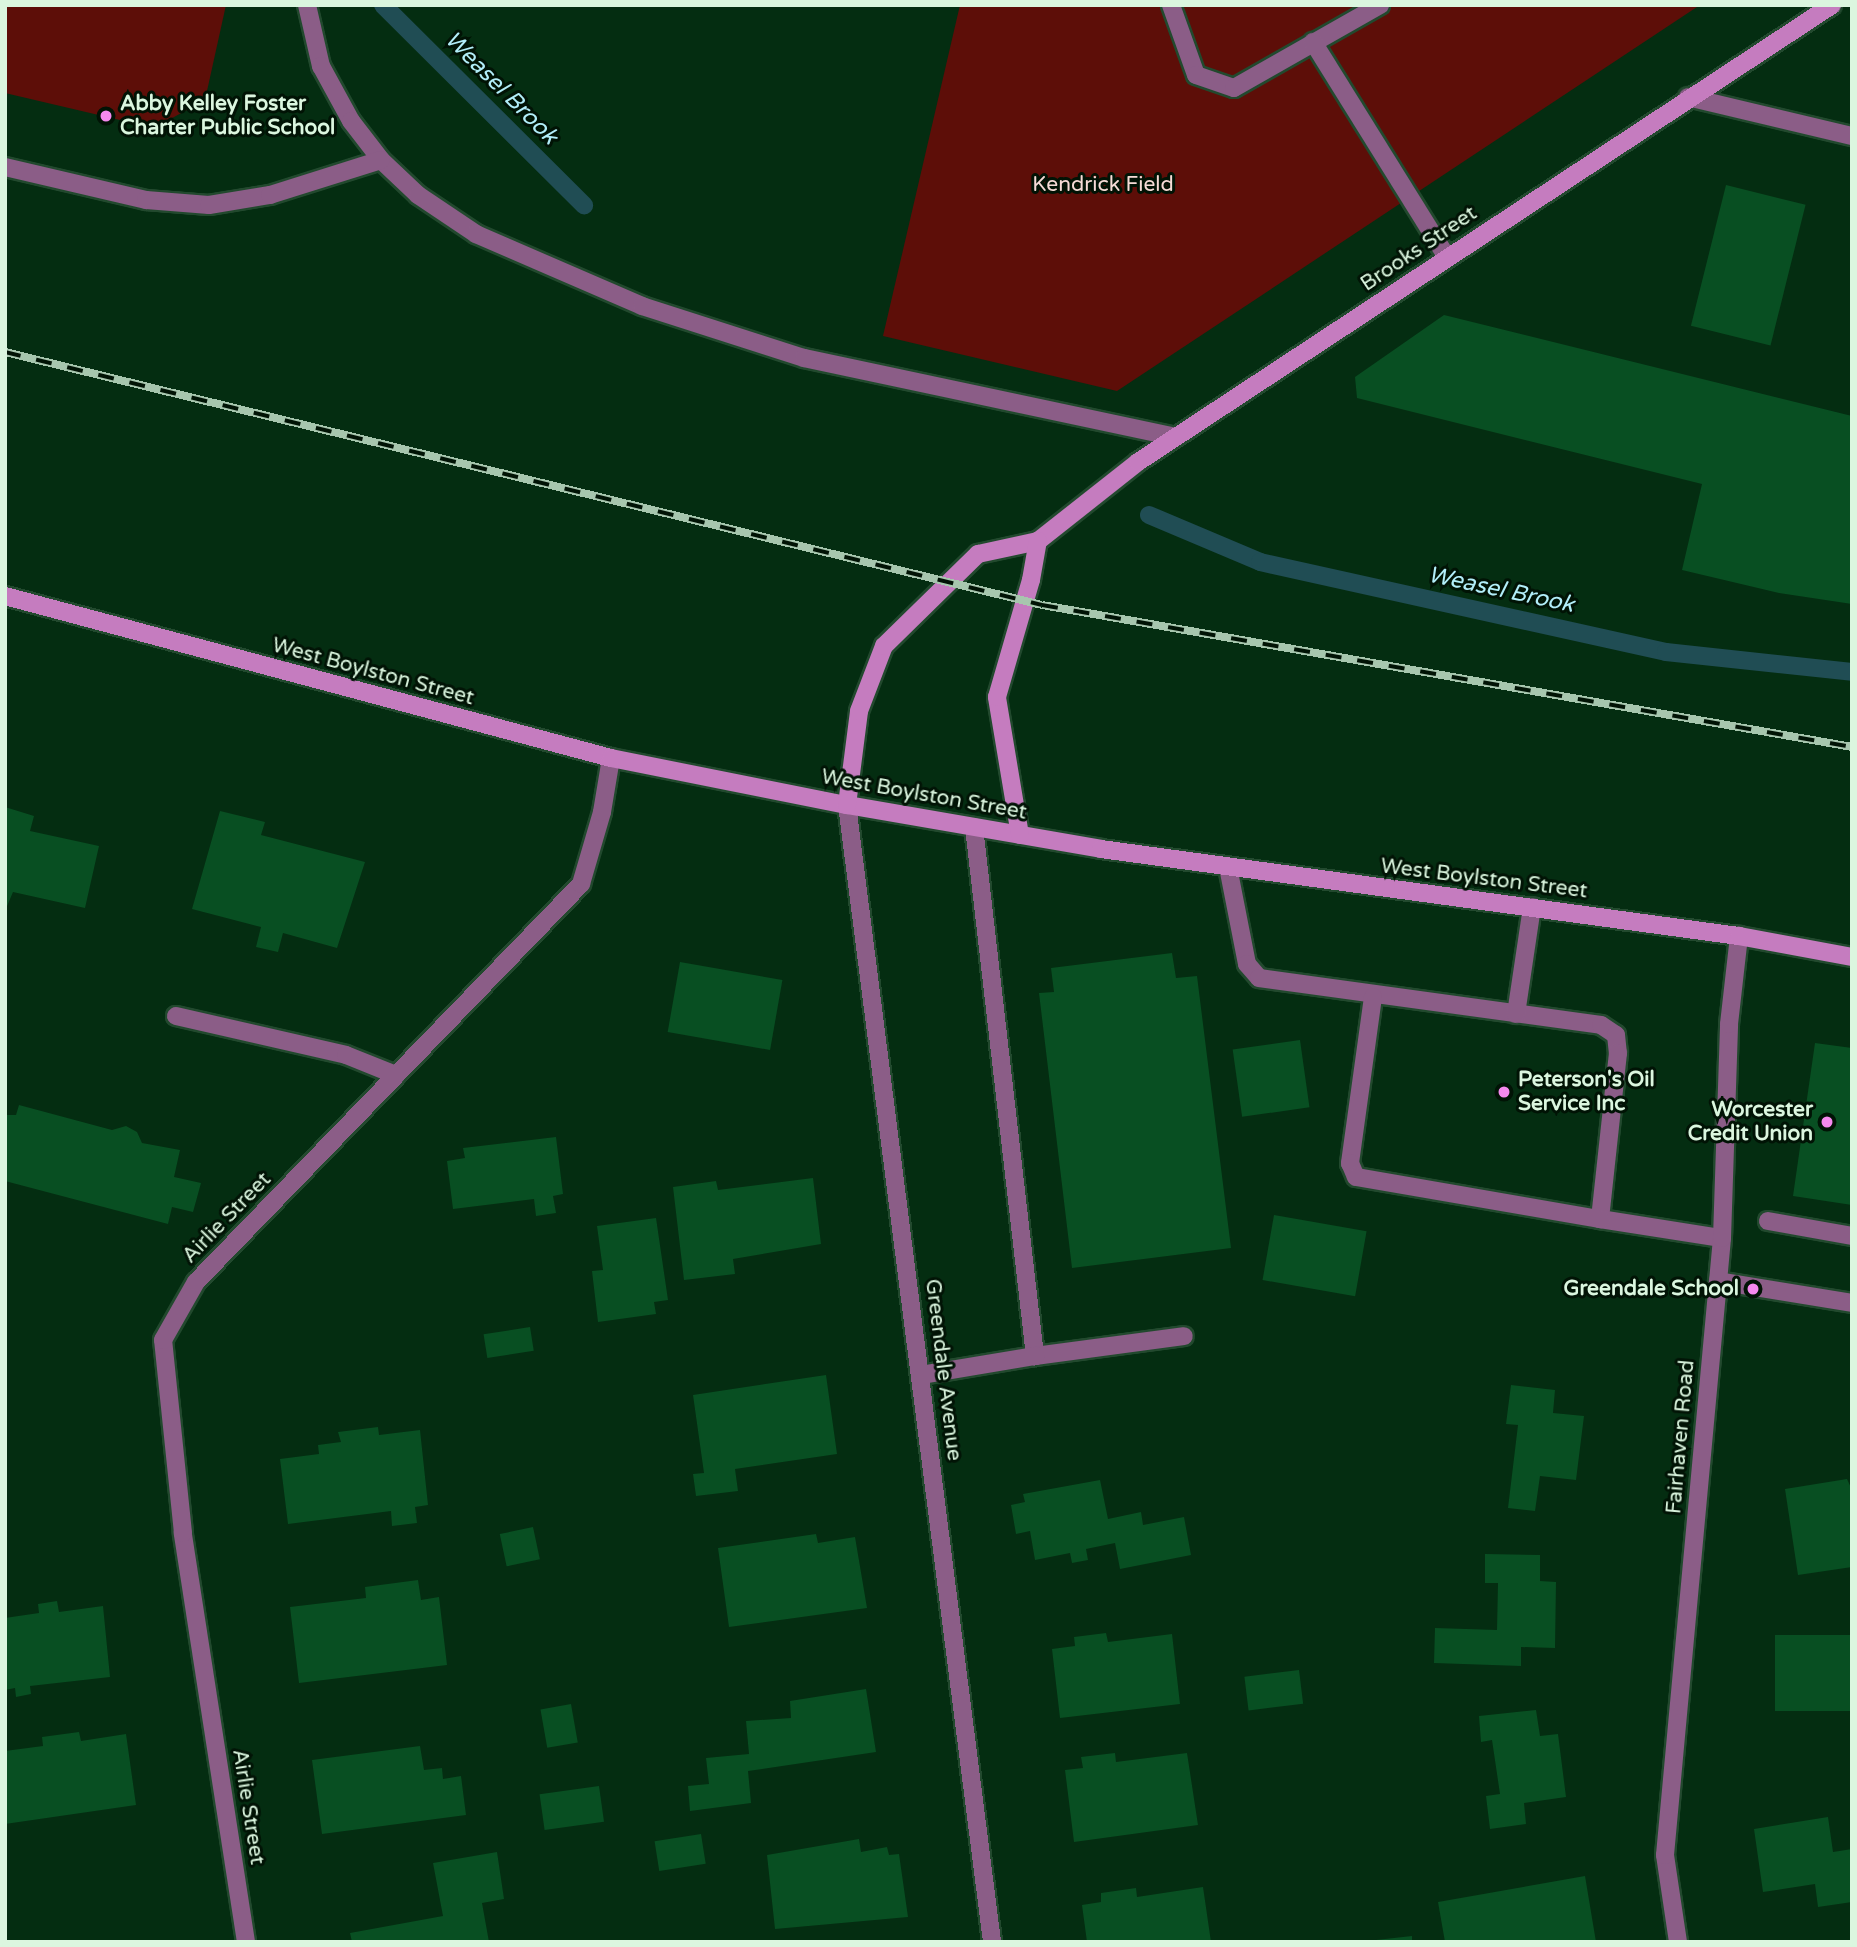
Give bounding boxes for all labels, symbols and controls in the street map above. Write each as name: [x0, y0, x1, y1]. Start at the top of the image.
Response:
water label: Weasel Brook: [439, 26, 563, 150]
place label: Abby Kelley Foster Charter Public School: [120, 91, 335, 141]
marker: Abby Kelley Foster Charter Public School: [98, 108, 114, 124]
park label: Kendrick Field: [1032, 172, 1174, 198]
street label: Brooks Street: [1356, 201, 1482, 297]
water label: Weasel Brook: [1425, 561, 1577, 619]
street label: West Boylston Street: [269, 633, 477, 711]
street label: West Boylston Street: [819, 765, 1029, 825]
street label: West Boylston Street: [1379, 854, 1589, 904]
place label: Peterson's Oil Service Inc: [1518, 1067, 1655, 1117]
marker: Peterson's Oil Service Inc: [1496, 1084, 1512, 1100]
place label: Worcester Credit Union: [1688, 1097, 1813, 1147]
marker: Worcester Credit Union: [1819, 1114, 1835, 1130]
street label: Airlie Street: [177, 1167, 277, 1269]
place label: Greendale School: [1564, 1276, 1739, 1302]
street label: Greendale Avenue: [919, 1278, 967, 1462]
marker: Greendale School: [1745, 1281, 1761, 1297]
street label: Fairhaven Road: [1662, 1359, 1700, 1515]
street label: Airlie Street: [226, 1747, 270, 1867]

